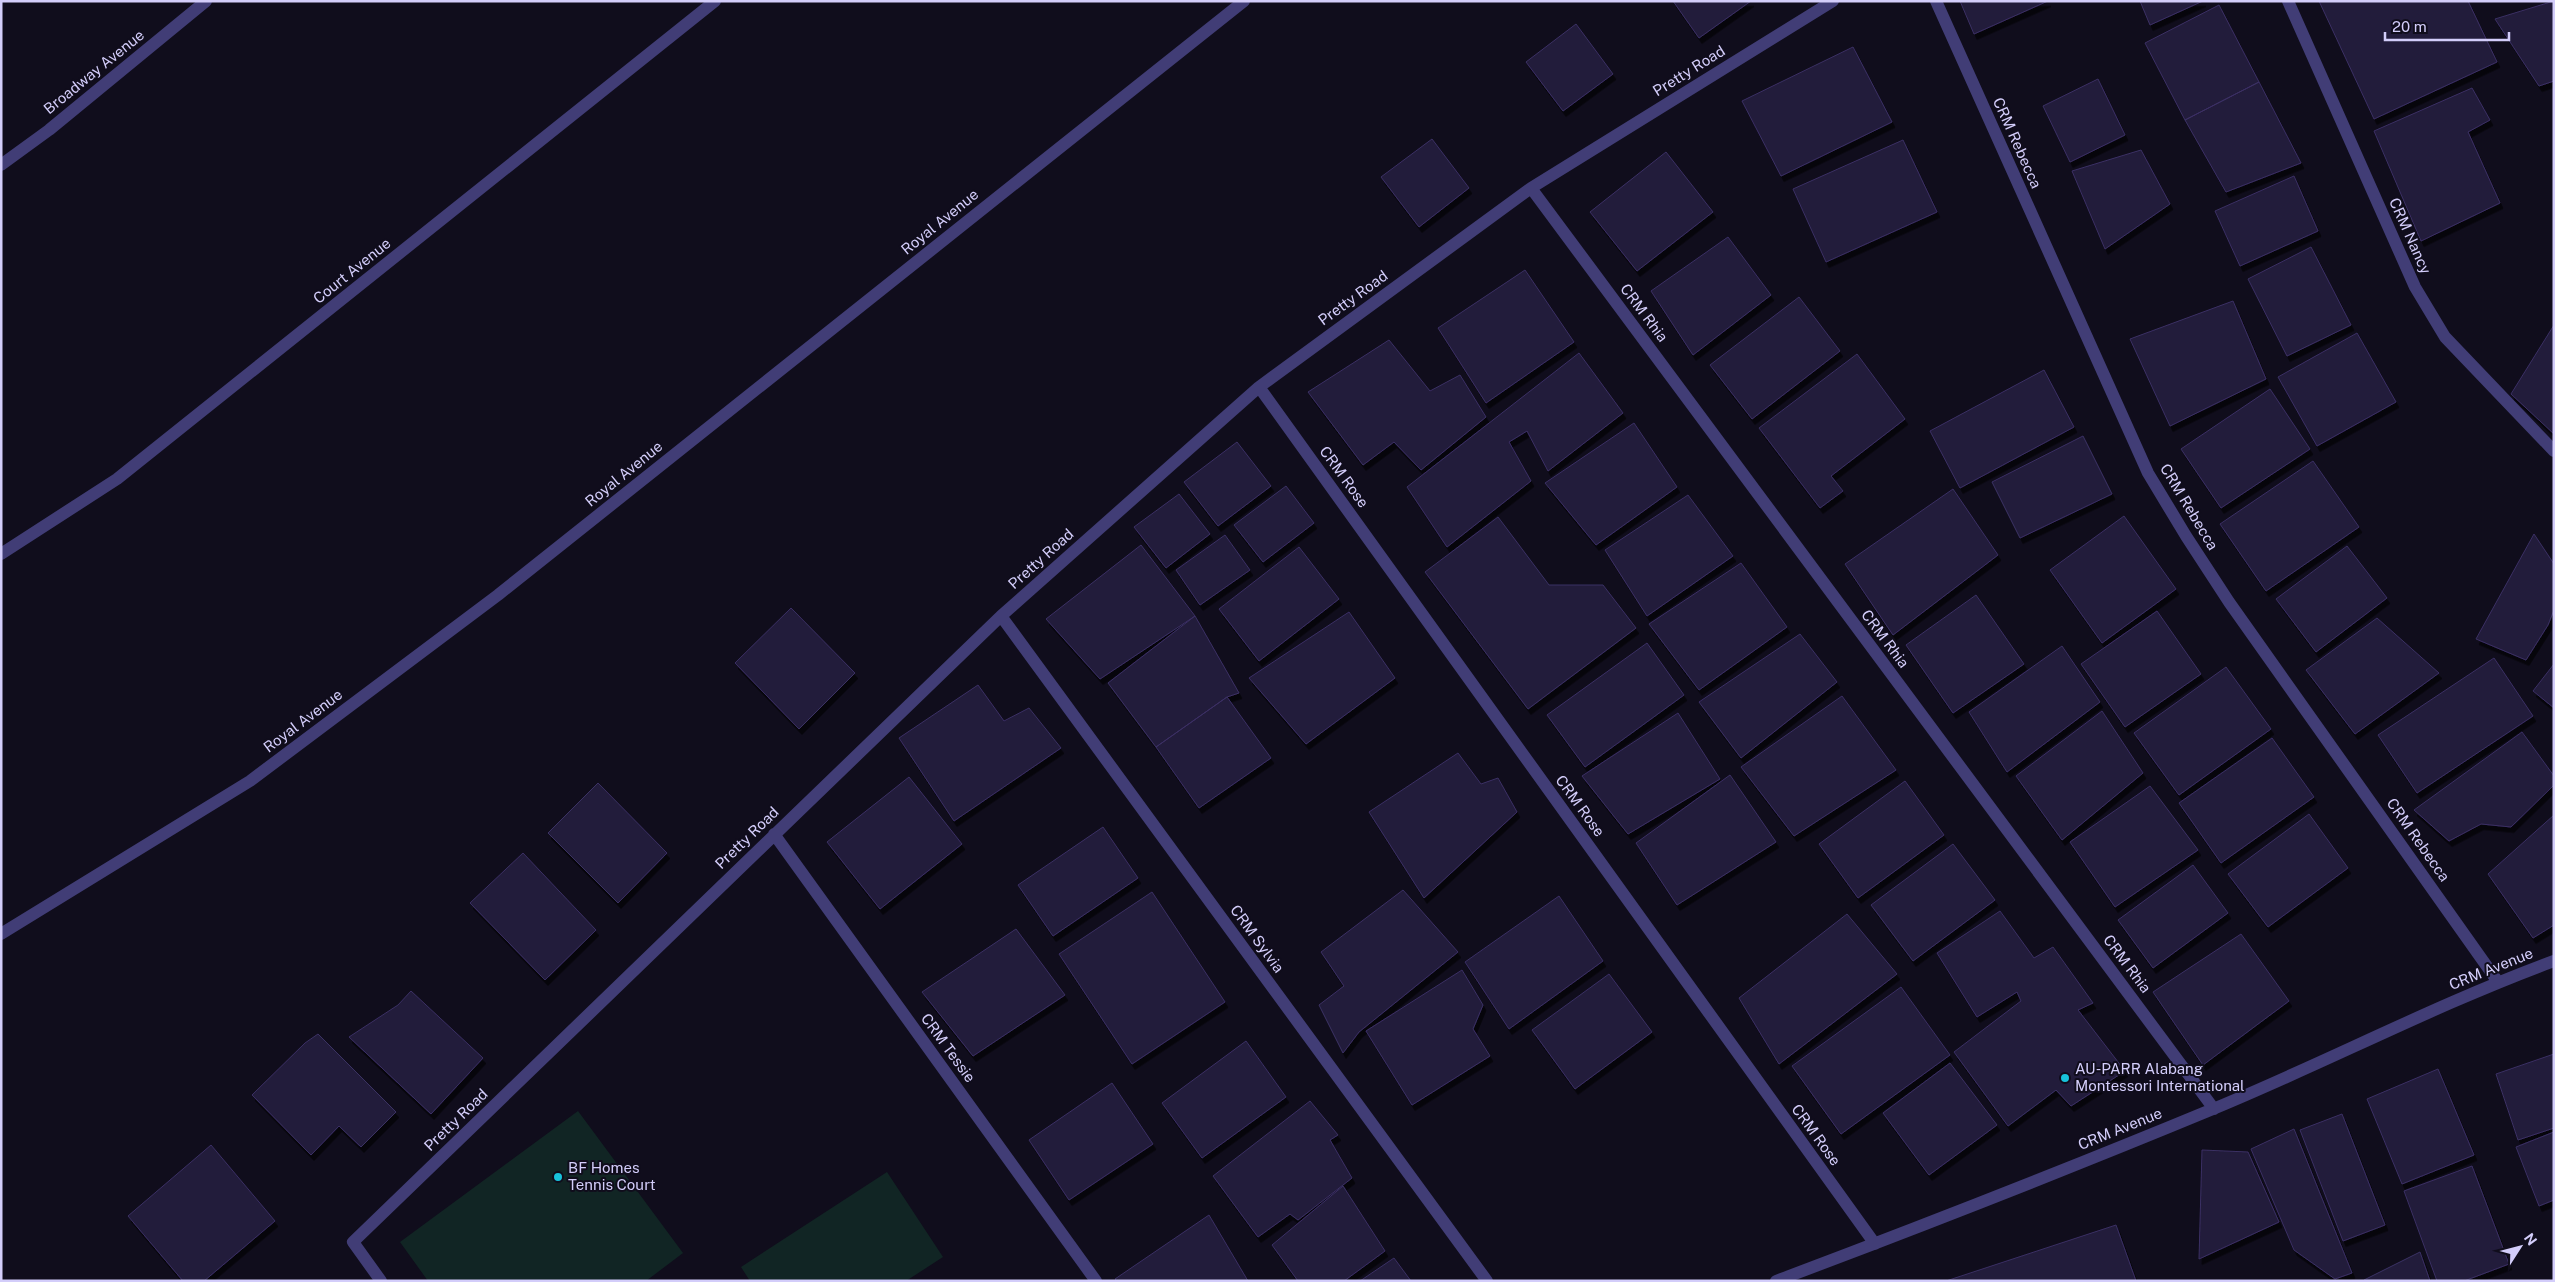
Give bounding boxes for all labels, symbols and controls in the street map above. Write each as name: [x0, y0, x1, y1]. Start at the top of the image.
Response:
scale bar: [2385, 10, 2509, 42]
text: 20 m: [2392, 18, 2427, 35]
street label: Broadway Avenue: [40, 26, 147, 117]
street label: Pretty Road: [1650, 42, 1728, 99]
street label: CRM Rebecca: [1990, 95, 2045, 191]
street label: Royal Avenue: [898, 185, 982, 258]
street label: CRM Nancy: [2386, 195, 2435, 277]
street label: Court Avenue: [310, 234, 394, 307]
street label: Pretty Road: [1315, 267, 1391, 328]
street label: CRM Rhia: [1617, 280, 1672, 345]
street label: Royal Avenue: [582, 437, 666, 510]
street label: CRM Rose: [1316, 443, 1372, 511]
street label: CRM Rebecca: [2157, 460, 2222, 553]
street label: Pretty Road: [1005, 525, 1077, 592]
street label: CRM Rhia: [1858, 606, 1913, 671]
street label: Royal Avenue: [260, 685, 345, 756]
street label: CRM Rose: [1552, 772, 1608, 840]
street label: CRM Rebecca: [2383, 795, 2453, 885]
street label: Pretty Road: [711, 803, 782, 872]
street label: CRM Sylvia: [1227, 902, 1288, 976]
street label: CRM Rhia: [2100, 931, 2155, 996]
street label: CRM Avenue: [2446, 944, 2535, 993]
street label: CRM Tessie: [918, 1010, 979, 1085]
place label: AU-PARR Alabang Montessori International: [2075, 1060, 2245, 1094]
marker: AU-PARR Alabang Montessori International: [2059, 1072, 2071, 1084]
street label: Pretty Road: [420, 1085, 491, 1154]
street label: CRM Rose: [1788, 1101, 1844, 1169]
street label: CRM Avenue: [2075, 1104, 2164, 1153]
place label: BF Homes Tennis Court: [568, 1159, 656, 1193]
marker: BF Homes Tennis Court: [552, 1171, 564, 1183]
north arrow: [2495, 1222, 2545, 1272]
text: N: [2521, 1230, 2540, 1248]

